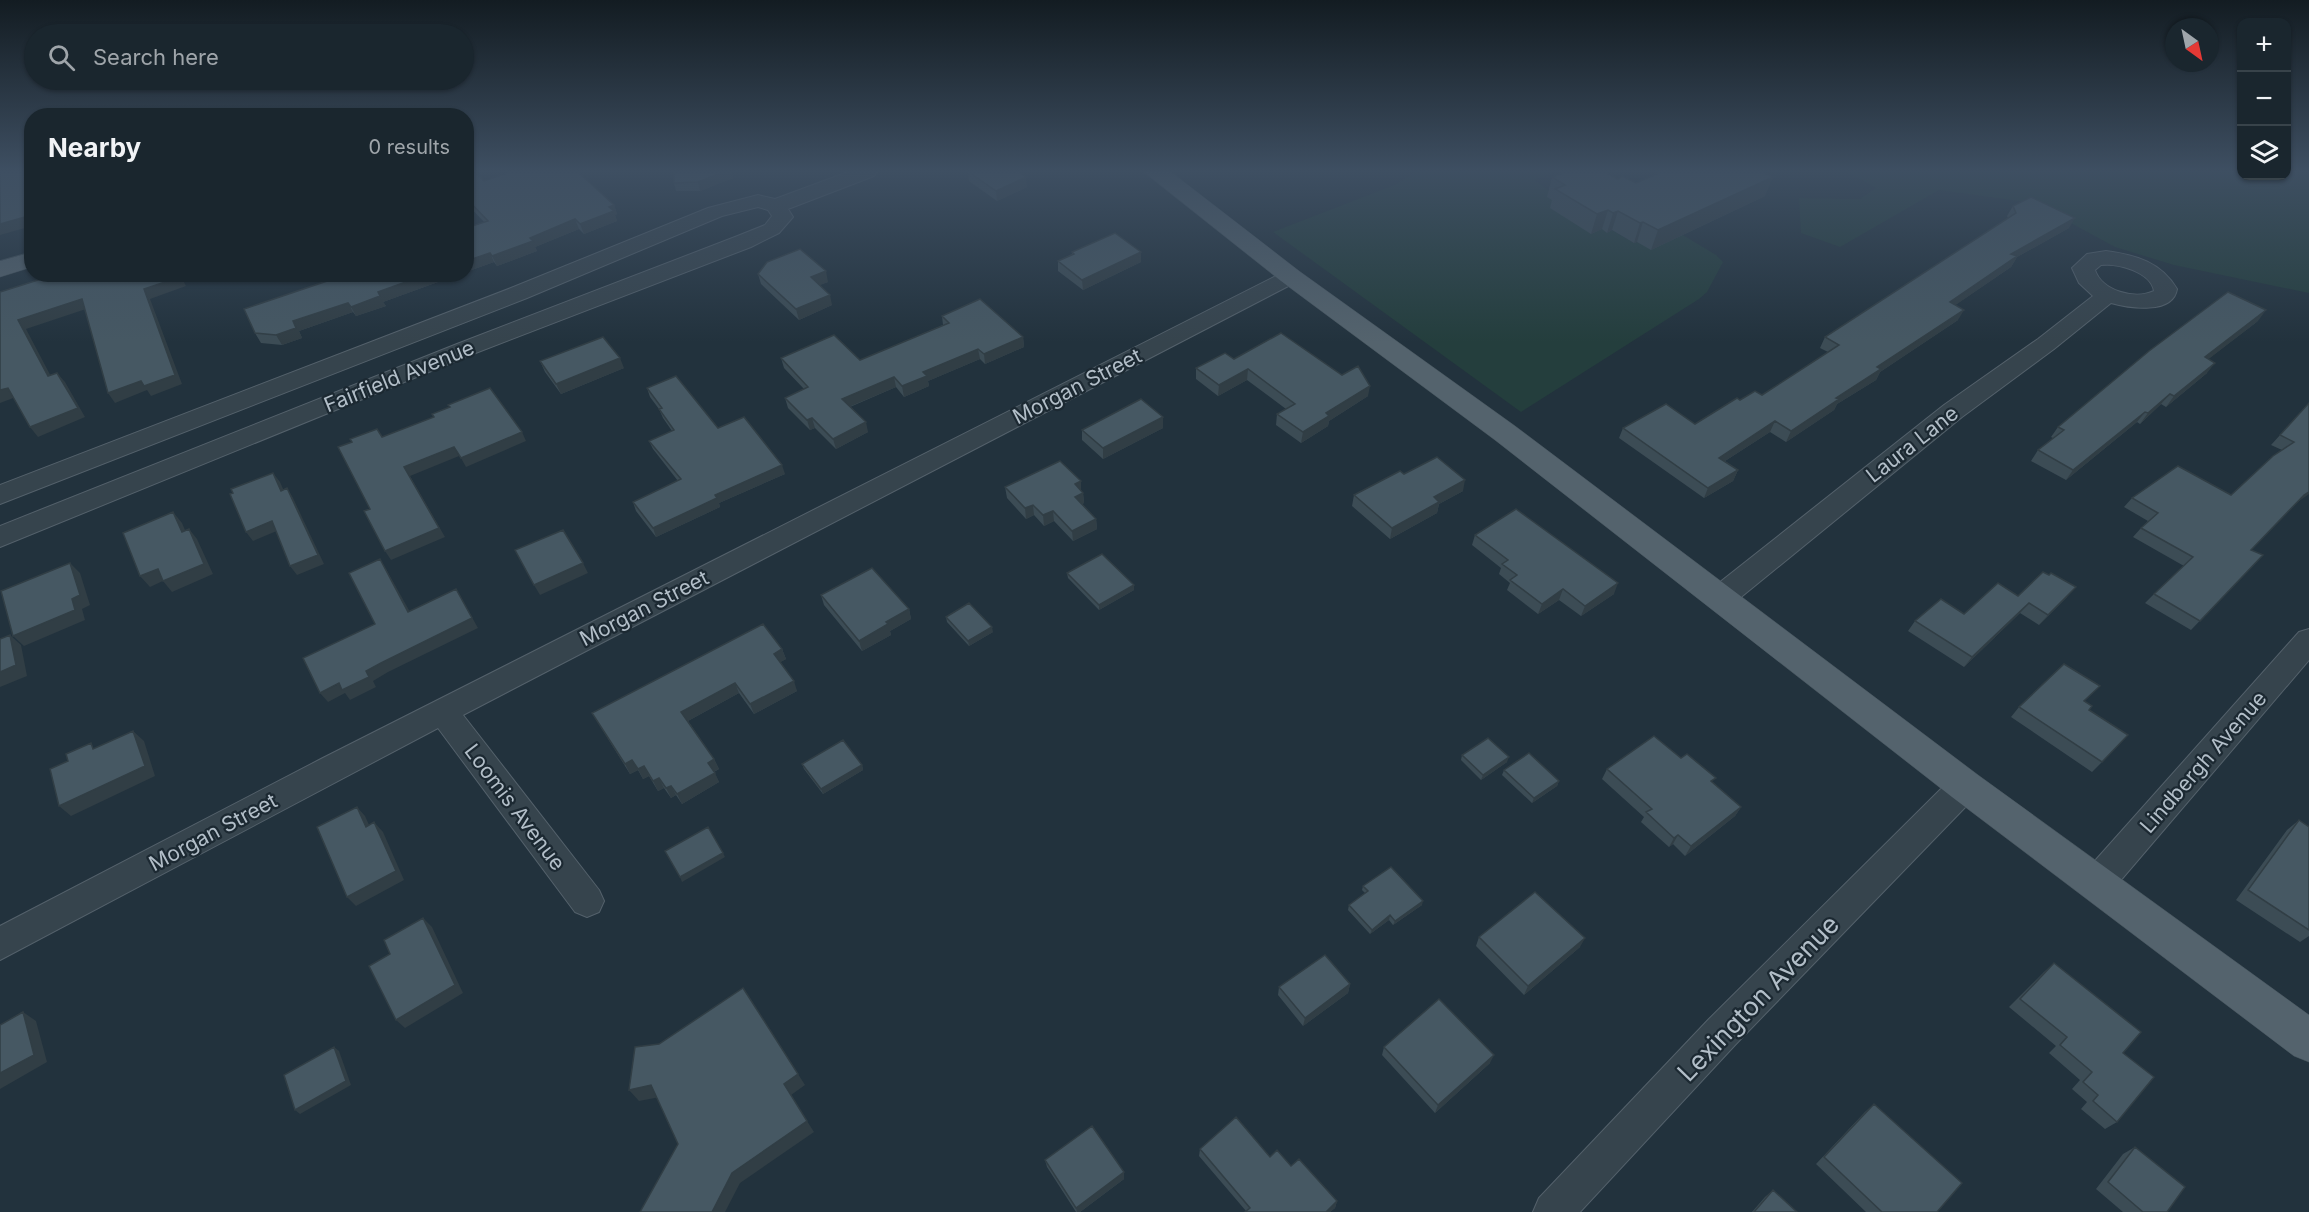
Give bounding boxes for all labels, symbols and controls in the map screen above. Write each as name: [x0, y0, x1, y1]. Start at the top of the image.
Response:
north arrow: [2165, 18, 2219, 72]
map controls: [2237, 18, 2291, 180]
button: +: [2237, 18, 2291, 72]
search box: [24, 24, 474, 90]
icon: search: [45, 41, 78, 74]
text: Search here: [93, 44, 219, 70]
button: −: [2237, 72, 2291, 126]
button: layers: [2237, 126, 2291, 180]
text: Nearby: [48, 132, 141, 163]
text: 0 results: [368, 135, 450, 159]
street label: Fairfield Avenue: [320, 334, 478, 418]
street label: Morgan Street: [1008, 343, 1146, 429]
street label: Laura Lane: [1861, 400, 1963, 488]
street label: Morgan Street: [575, 565, 713, 651]
street label: Lindbergh Avenue: [2135, 686, 2271, 838]
street label: Loomis Avenue: [459, 739, 571, 875]
street label: Morgan Street: [145, 788, 281, 876]
street label: Lexington Avenue: [1671, 908, 1845, 1088]

